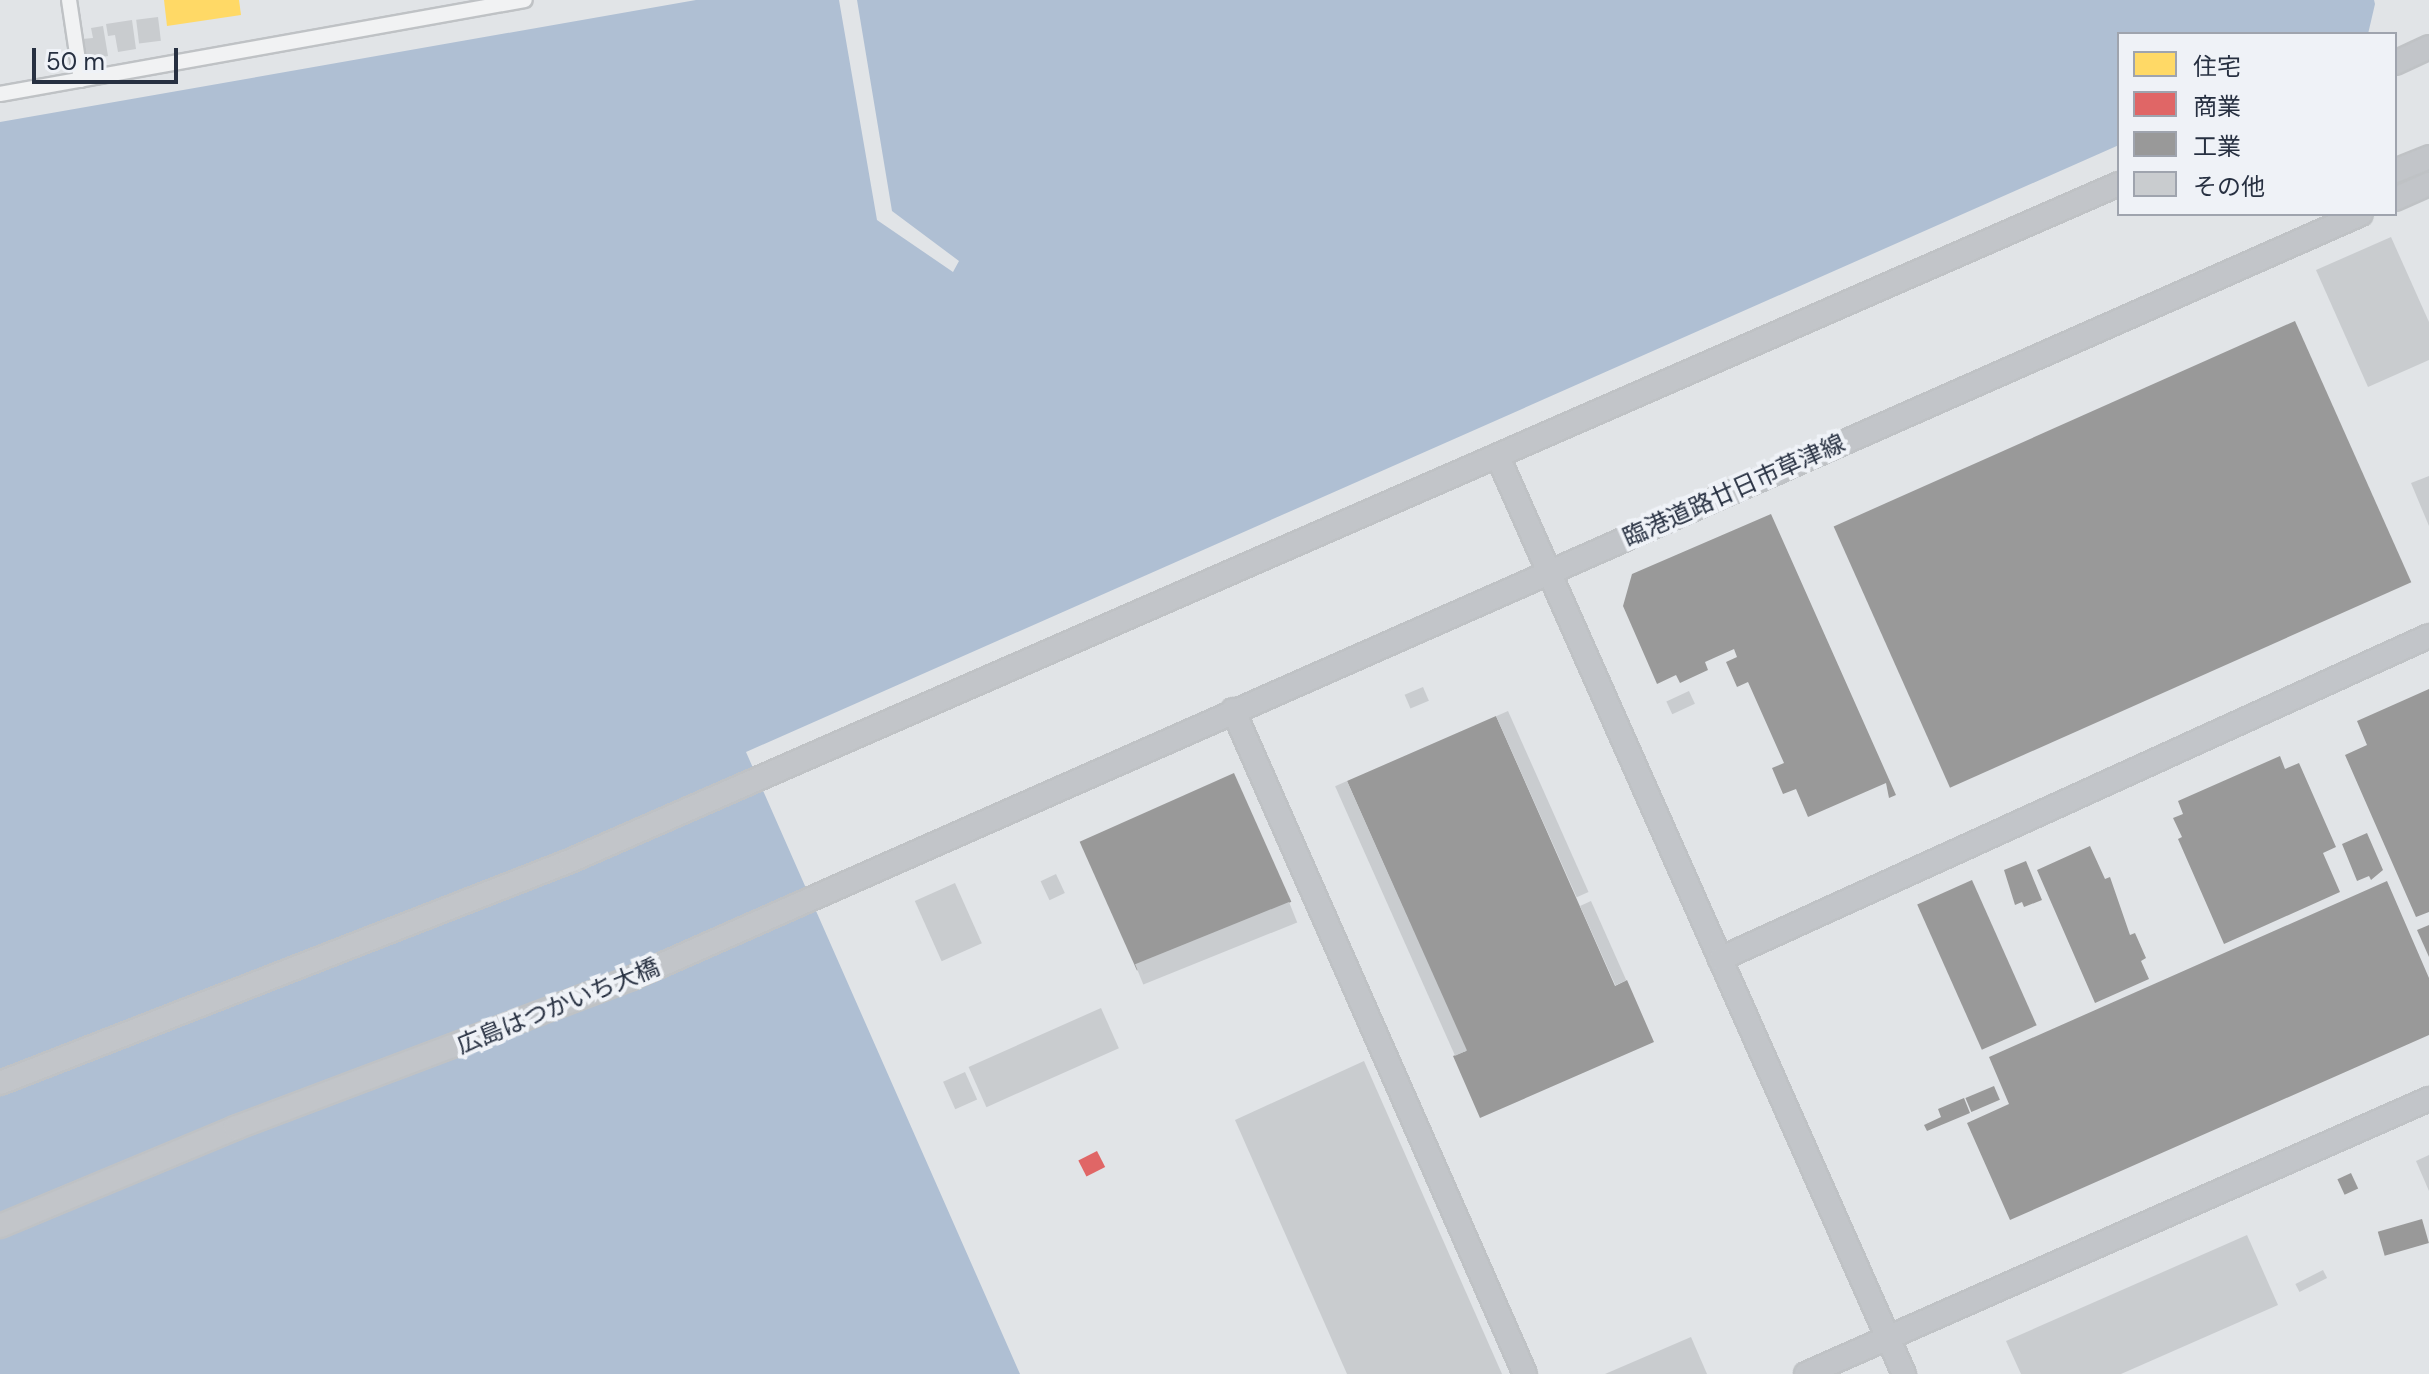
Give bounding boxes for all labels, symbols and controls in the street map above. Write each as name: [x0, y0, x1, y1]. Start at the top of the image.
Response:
scale bar: [36, 32, 182, 82]
legend: [2117, 32, 2397, 216]
text: 50 m: [46, 46, 105, 77]
text: 住宅: [2193, 51, 2241, 82]
text: 商業: [2193, 91, 2241, 122]
text: 工業: [2193, 131, 2241, 162]
text: その他: [2193, 171, 2265, 202]
street label: 臨港道路廿日市草津線: [1619, 428, 1849, 552]
street label: 広島はつかいち大橋: [452, 952, 664, 1060]

